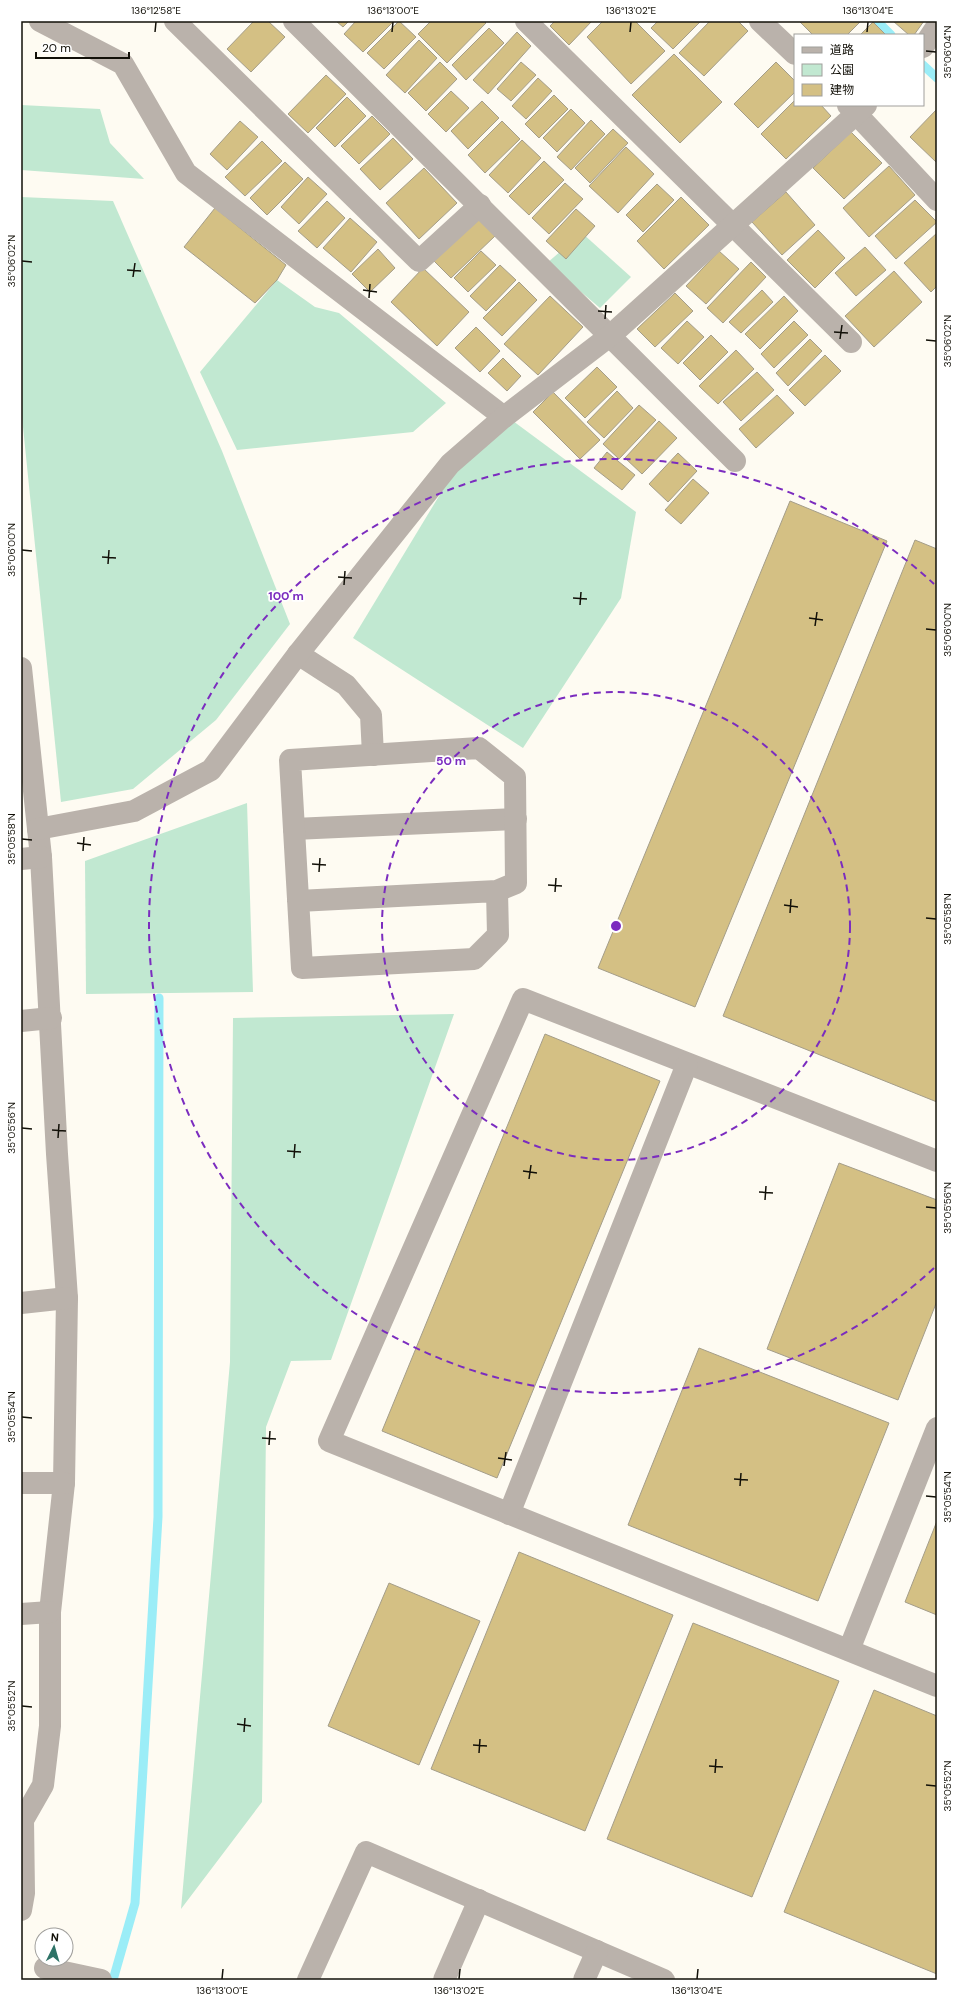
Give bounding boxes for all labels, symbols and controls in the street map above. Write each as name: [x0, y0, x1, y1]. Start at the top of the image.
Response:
text: 136°12'58"E: [131, 4, 181, 17]
text: 136°13'00"E: [367, 4, 419, 17]
text: 136°13'02"E: [606, 4, 657, 17]
text: 136°13'04"E: [843, 4, 894, 17]
text: 35°06'04"N: [941, 25, 954, 78]
scale bar: [36, 34, 129, 60]
legend: [794, 34, 924, 106]
text: 20 m: [42, 40, 71, 56]
text: 道路: [830, 42, 854, 58]
text: 公園: [830, 62, 854, 78]
text: 建物: [830, 82, 854, 98]
text: 35°06'02"N: [5, 235, 18, 287]
text: 35°06'02"N: [941, 315, 954, 367]
text: 35°06'00"N: [5, 523, 18, 577]
text: 100 m: [268, 588, 304, 604]
text: 35°06'00"N: [941, 603, 954, 657]
text: 50 m: [436, 753, 466, 769]
text: 35°05'58"N: [5, 813, 18, 865]
text: 35°05'58"N: [941, 893, 954, 945]
centre of rings: [609, 919, 623, 933]
text: 35°05'56"N: [5, 1102, 18, 1154]
text: 35°05'56"N: [941, 1182, 954, 1234]
text: 35°05'54"N: [5, 1391, 18, 1443]
text: 35°05'54"N: [941, 1471, 954, 1523]
text: 35°05'52"N: [5, 1680, 18, 1732]
text: 35°05'52"N: [941, 1760, 954, 1812]
north arrow: [34, 1927, 74, 1967]
text: N: [50, 1930, 59, 1944]
text: 136°13'00"E: [196, 1984, 248, 1997]
text: 136°13'02"E: [434, 1984, 485, 1997]
text: 136°13'04"E: [672, 1984, 723, 1997]

